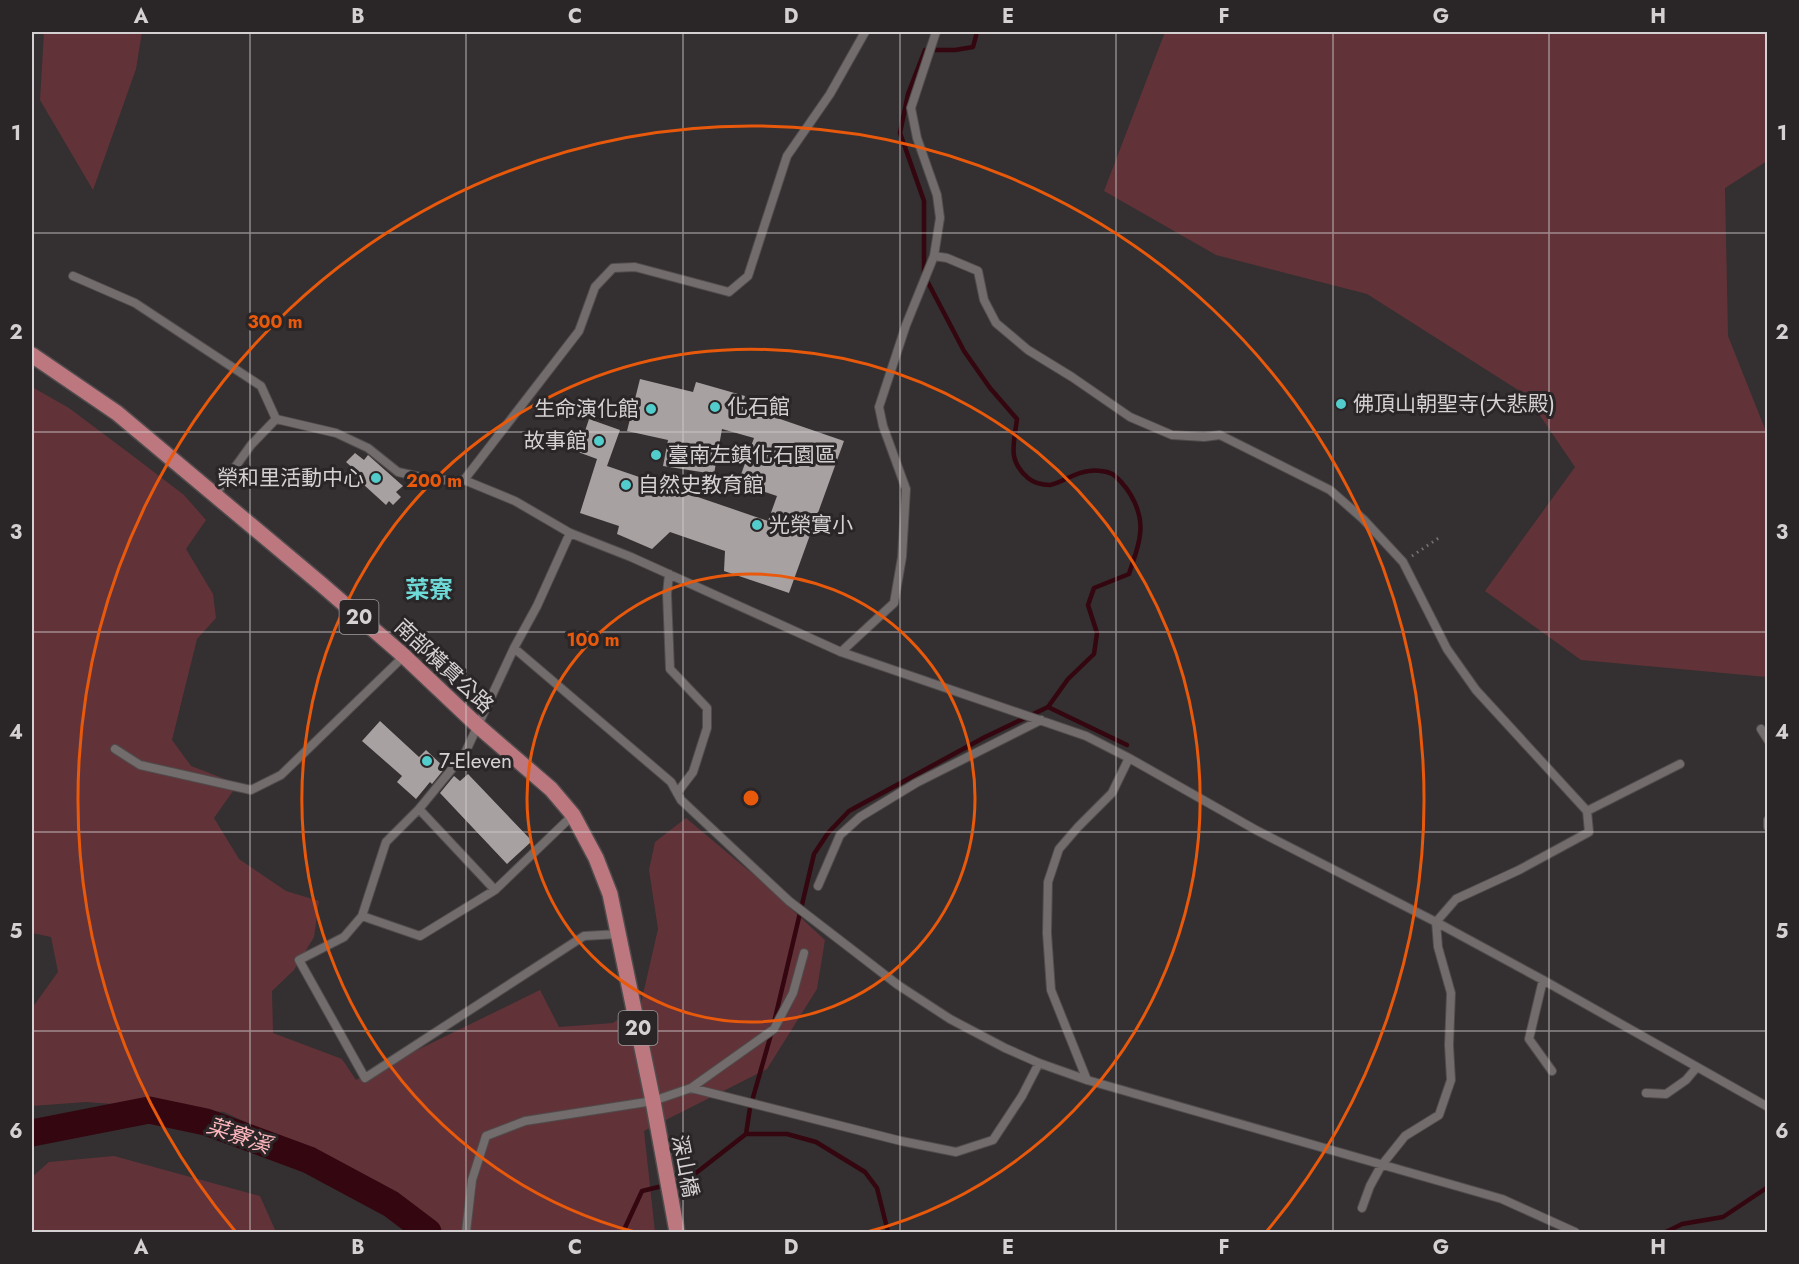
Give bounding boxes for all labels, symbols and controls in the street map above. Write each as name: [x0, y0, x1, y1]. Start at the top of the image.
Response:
text: A: [133, 2, 149, 31]
text: B: [351, 2, 365, 31]
text: C: [568, 2, 582, 31]
text: D: [784, 2, 798, 31]
text: E: [1002, 2, 1014, 31]
text: F: [1218, 2, 1230, 31]
text: G: [1433, 2, 1449, 31]
text: H: [1650, 2, 1666, 31]
text: 1: [11, 119, 21, 148]
text: 1: [1777, 119, 1787, 148]
text: 300 m: [247, 309, 303, 335]
text: 2: [9, 318, 23, 347]
text: 2: [1775, 318, 1789, 347]
place label: 佛頂山朝聖寺(大悲殿): [1353, 389, 1555, 419]
place label: 化石館: [727, 392, 790, 422]
place label: 生命演化館: [534, 394, 639, 424]
marker: 佛頂山朝聖寺(大悲殿): [1334, 397, 1348, 411]
marker: 化石館: [708, 400, 722, 414]
marker: 生命演化館: [644, 402, 658, 416]
place label: 故事館: [524, 426, 587, 456]
marker: 故事館: [592, 434, 606, 448]
place label: 臺南左鎮化石園區: [668, 440, 836, 470]
marker: 臺南左鎮化石園區: [649, 448, 663, 462]
place label: 榮和里活動中心: [217, 463, 364, 493]
text: 200 m: [406, 468, 462, 494]
place label: 自然史教育館: [638, 470, 764, 500]
marker: 榮和里活動中心: [369, 471, 383, 485]
marker: 自然史教育館: [619, 478, 633, 492]
place label: 光榮實小: [769, 510, 853, 540]
text: 3: [10, 518, 22, 547]
marker: 光榮實小: [750, 518, 764, 532]
text: 3: [1776, 518, 1788, 547]
district label: 菜寮: [405, 572, 453, 607]
road number: 20: [340, 600, 378, 634]
street label: 南部橫貫公路: [388, 612, 500, 720]
text: 100 m: [566, 627, 620, 653]
text: 4: [9, 718, 23, 747]
text: 4: [1775, 718, 1789, 747]
place label: 7-Eleven: [439, 746, 512, 776]
marker: 7-Eleven: [420, 754, 434, 768]
centre of rings: [741, 788, 761, 808]
text: 5: [10, 917, 23, 946]
text: 5: [1776, 917, 1789, 946]
road number: 20: [618, 1011, 658, 1045]
water label: 菜竂溪: [203, 1109, 278, 1162]
text: 6: [9, 1117, 23, 1146]
text: 6: [1775, 1117, 1789, 1146]
street label: 深山橋: [664, 1132, 706, 1200]
text: A: [133, 1233, 149, 1262]
text: B: [351, 1233, 365, 1262]
text: C: [568, 1233, 582, 1262]
text: D: [784, 1233, 798, 1262]
text: E: [1002, 1233, 1014, 1262]
text: F: [1218, 1233, 1230, 1262]
text: G: [1433, 1233, 1449, 1262]
text: H: [1650, 1233, 1666, 1262]

